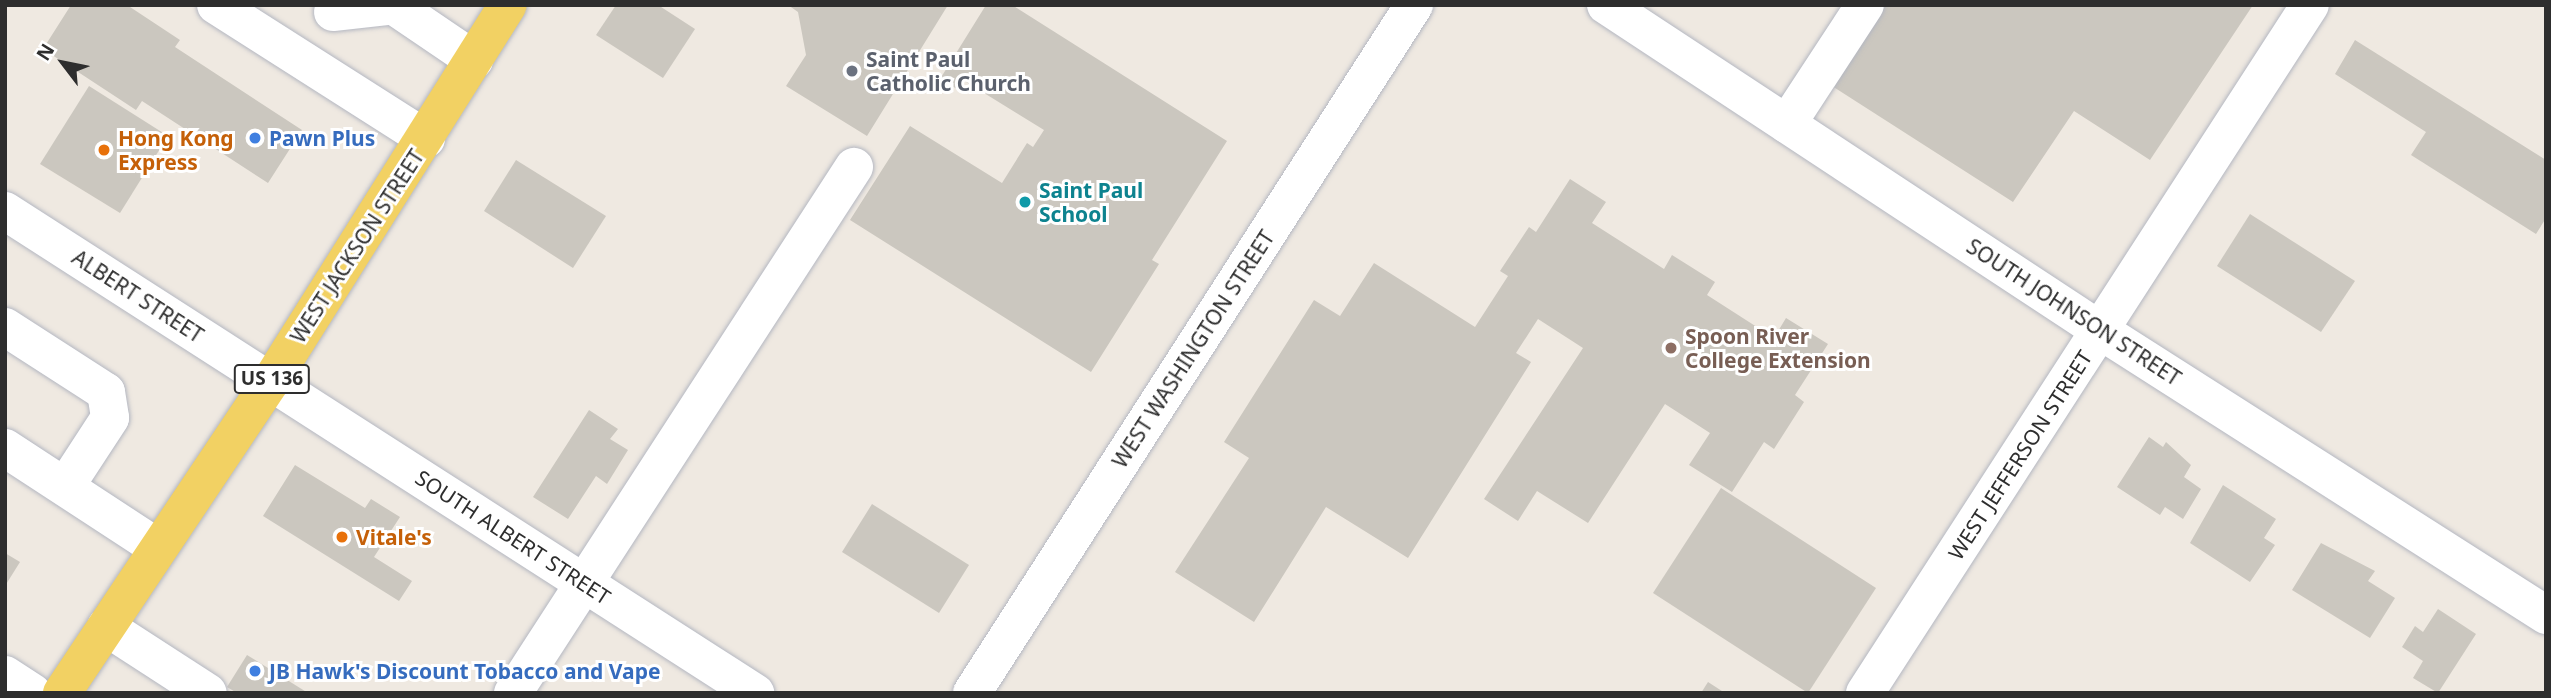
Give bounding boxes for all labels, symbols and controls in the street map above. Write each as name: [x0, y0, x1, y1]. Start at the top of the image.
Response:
north arrow: [28, 28, 98, 98]
text: N: [30, 38, 60, 65]
place label: Saint Paul Catholic Church: [866, 46, 1031, 96]
marker: Saint Paul Catholic Church: [844, 63, 860, 79]
place label: Hong Kong Express: [118, 125, 234, 175]
place label: Pawn Plus: [269, 125, 375, 151]
marker: Pawn Plus: [247, 130, 263, 146]
marker: Hong Kong Express: [96, 142, 112, 158]
street label: WEST JACKSON STREET: [285, 145, 429, 347]
place label: Saint Paul School: [1039, 177, 1143, 227]
marker: Saint Paul School: [1017, 194, 1033, 210]
street label: WEST WASHINGTON STREET: [1107, 226, 1279, 472]
street label: SOUTH JOHNSON STREET: [1962, 233, 2186, 391]
street label: ALBERT STREET: [68, 244, 208, 348]
place label: Spoon River College Extension: [1685, 323, 1871, 373]
marker: Spoon River College Extension: [1663, 340, 1679, 356]
street label: WEST JEFFERSON STREET: [1943, 346, 2097, 564]
road number: US 136: [233, 364, 310, 394]
street label: SOUTH ALBERT STREET: [411, 465, 615, 609]
place label: Vitale's: [356, 524, 432, 550]
marker: Vitale's: [334, 529, 350, 545]
place label: JB Hawk's Discount Tobacco and Vape: [269, 658, 660, 684]
marker: JB Hawk's Discount Tobacco and Vape: [247, 663, 263, 679]

